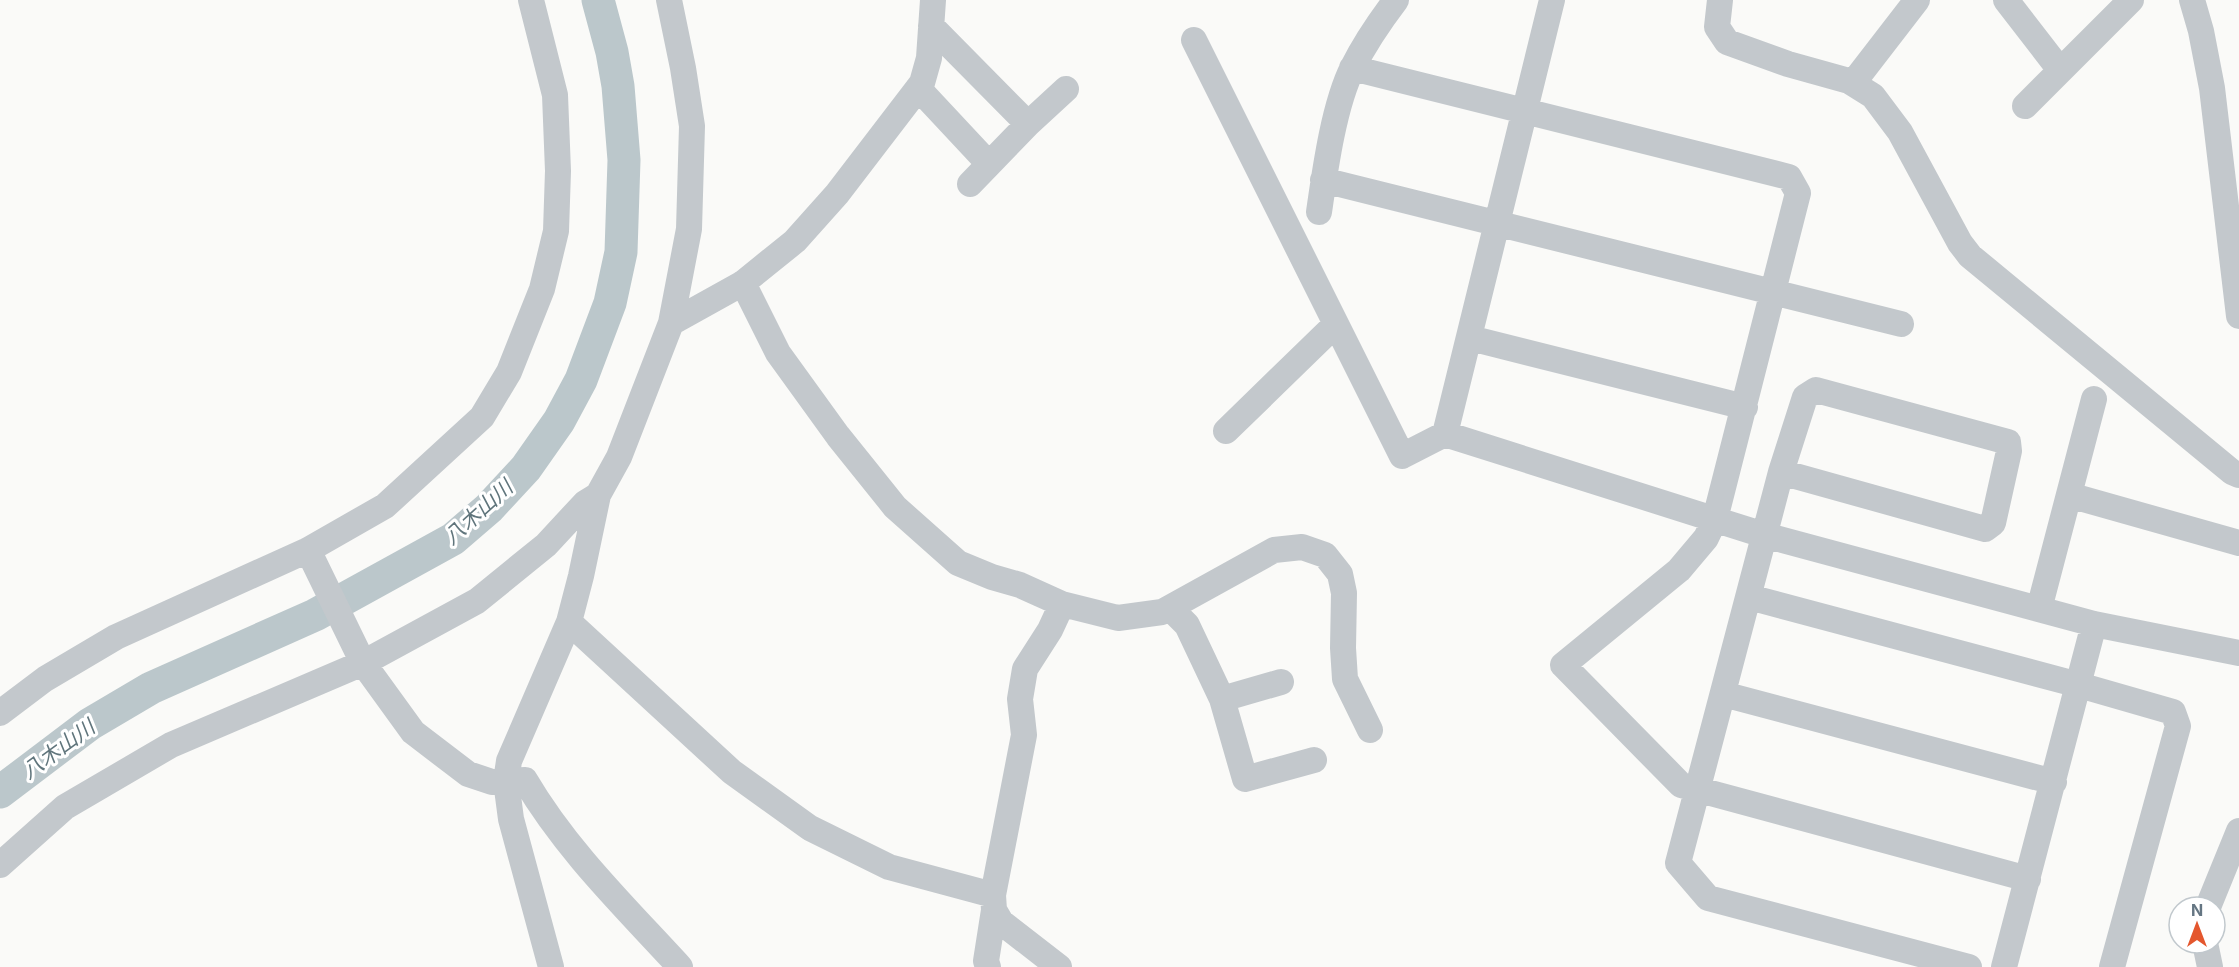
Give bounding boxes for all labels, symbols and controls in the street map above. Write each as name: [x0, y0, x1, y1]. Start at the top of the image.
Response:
water label: 八木山川: [438, 473, 519, 549]
water label: 八木山川: [17, 713, 101, 784]
north arrow: [2167, 895, 2227, 955]
text: N: [2191, 900, 2203, 920]

